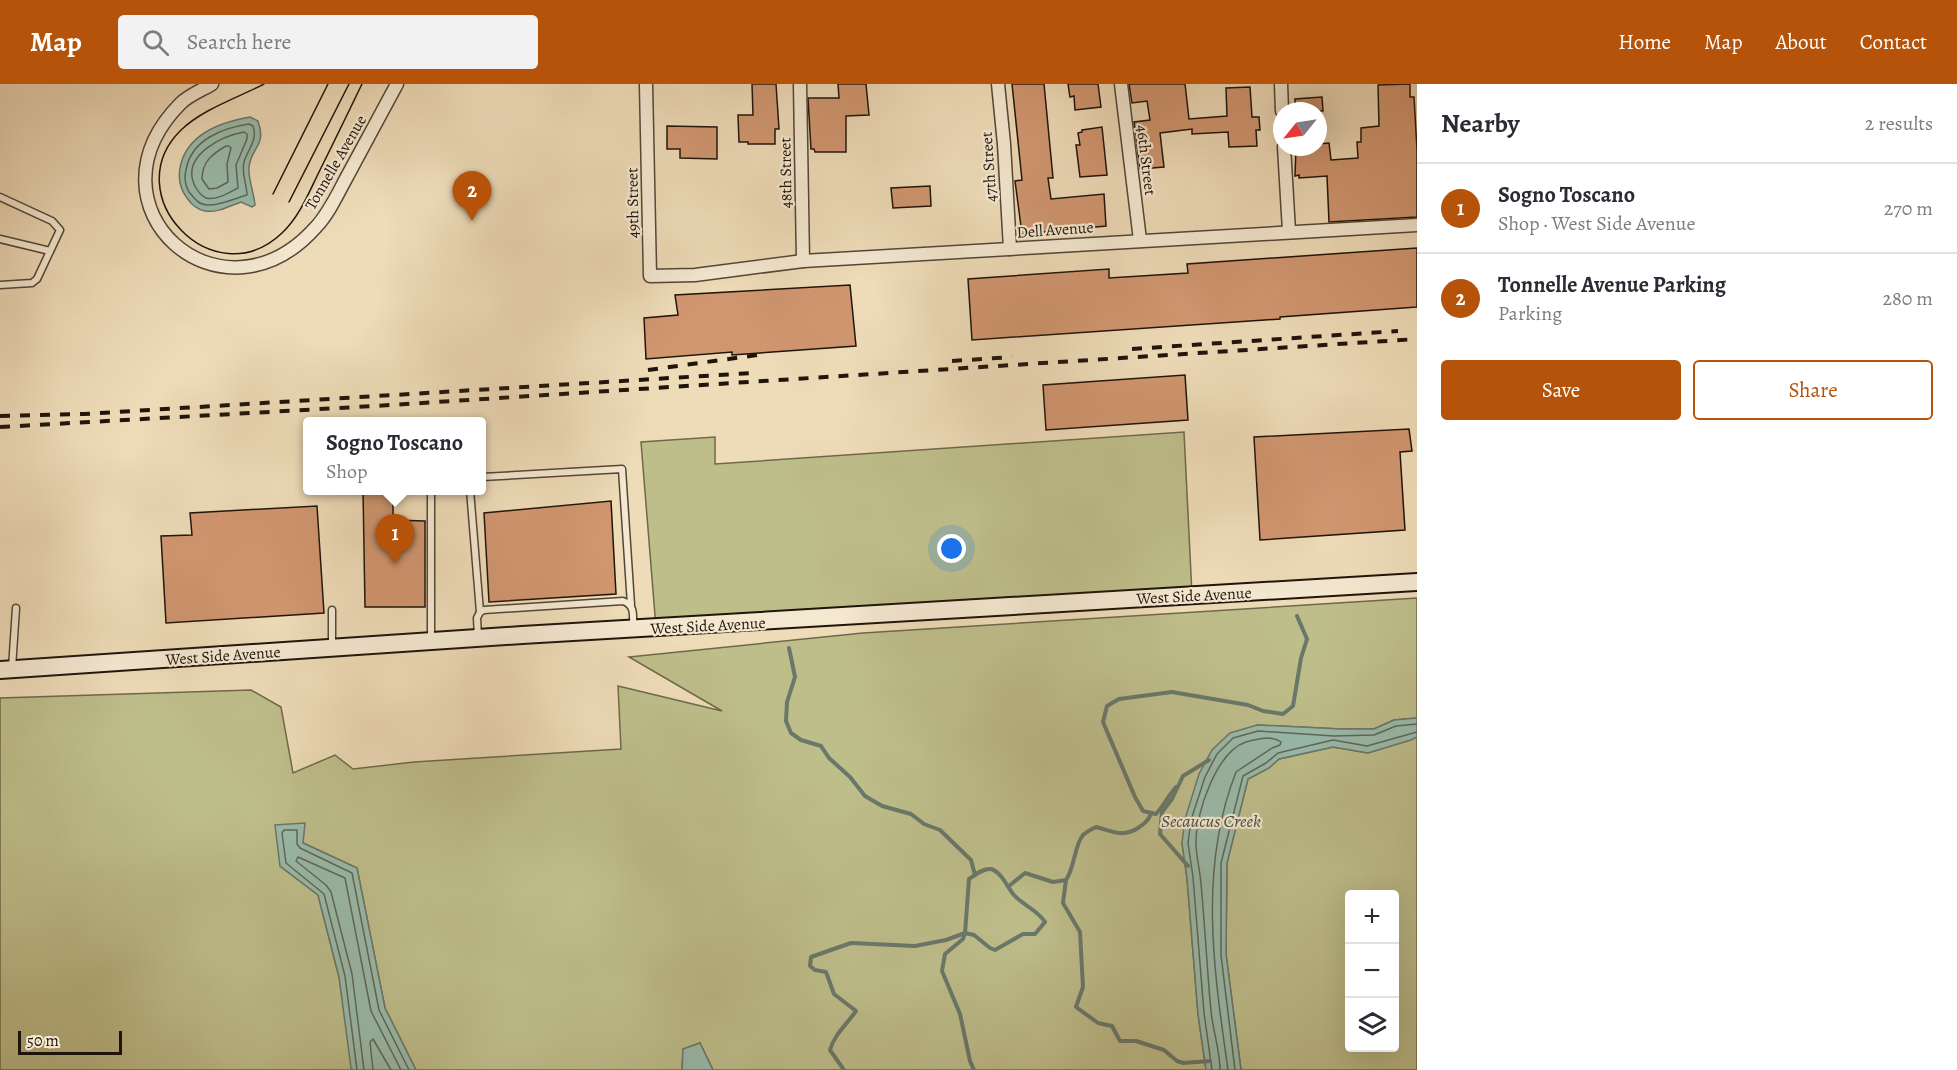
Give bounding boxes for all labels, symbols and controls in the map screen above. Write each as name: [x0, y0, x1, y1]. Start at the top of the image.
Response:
search box: [118, 15, 538, 69]
text: Map: [30, 23, 82, 61]
icon: search: [139, 26, 172, 59]
text: Search here: [187, 27, 291, 57]
text: Home: [1618, 28, 1671, 56]
text: Map: [1704, 28, 1742, 56]
text: About: [1775, 28, 1827, 56]
text: Contact: [1860, 28, 1927, 56]
north arrow: [1273, 102, 1327, 156]
text: Nearby: [1441, 106, 1520, 141]
text: 2 results: [1865, 110, 1933, 137]
street label: Tonnelle Avenue: [300, 111, 372, 214]
street label: 46th Street: [1131, 124, 1161, 197]
street label: 47th Street: [976, 131, 1002, 203]
street label: 48th Street: [774, 137, 798, 209]
street label: 49th Street: [621, 167, 645, 239]
pin: 2: [452, 172, 492, 221]
text: Sogno Toscano: [1498, 180, 1635, 210]
text: 1: [1457, 195, 1464, 222]
text: 270 m: [1884, 195, 1933, 222]
text: Shop · West Side Avenue: [1498, 210, 1695, 237]
street label: Dell Avenue: [1016, 216, 1094, 244]
text: Tonnelle Avenue Parking: [1498, 270, 1726, 300]
text: 2: [1456, 285, 1465, 312]
text: 280 m: [1883, 285, 1933, 312]
text: Parking: [1498, 300, 1562, 327]
button: Save: [1441, 360, 1681, 420]
button: Share: [1693, 360, 1933, 420]
popup: [303, 417, 486, 495]
text: Sogno Toscano: [326, 428, 463, 458]
text: Shop: [326, 458, 368, 485]
pin: 1: [376, 514, 414, 564]
your location: [937, 534, 966, 563]
street label: West Side Avenue: [1135, 582, 1252, 610]
street label: West Side Avenue: [649, 612, 766, 640]
street label: West Side Avenue: [164, 641, 281, 671]
water label: Secaucus Creek: [1161, 809, 1261, 833]
map controls: [1345, 890, 1399, 1052]
button: +: [1345, 890, 1399, 944]
button: −: [1345, 944, 1399, 998]
button: layers: [1345, 998, 1399, 1052]
scale bar: [18, 1028, 122, 1056]
text: 50 m: [27, 1030, 59, 1052]

